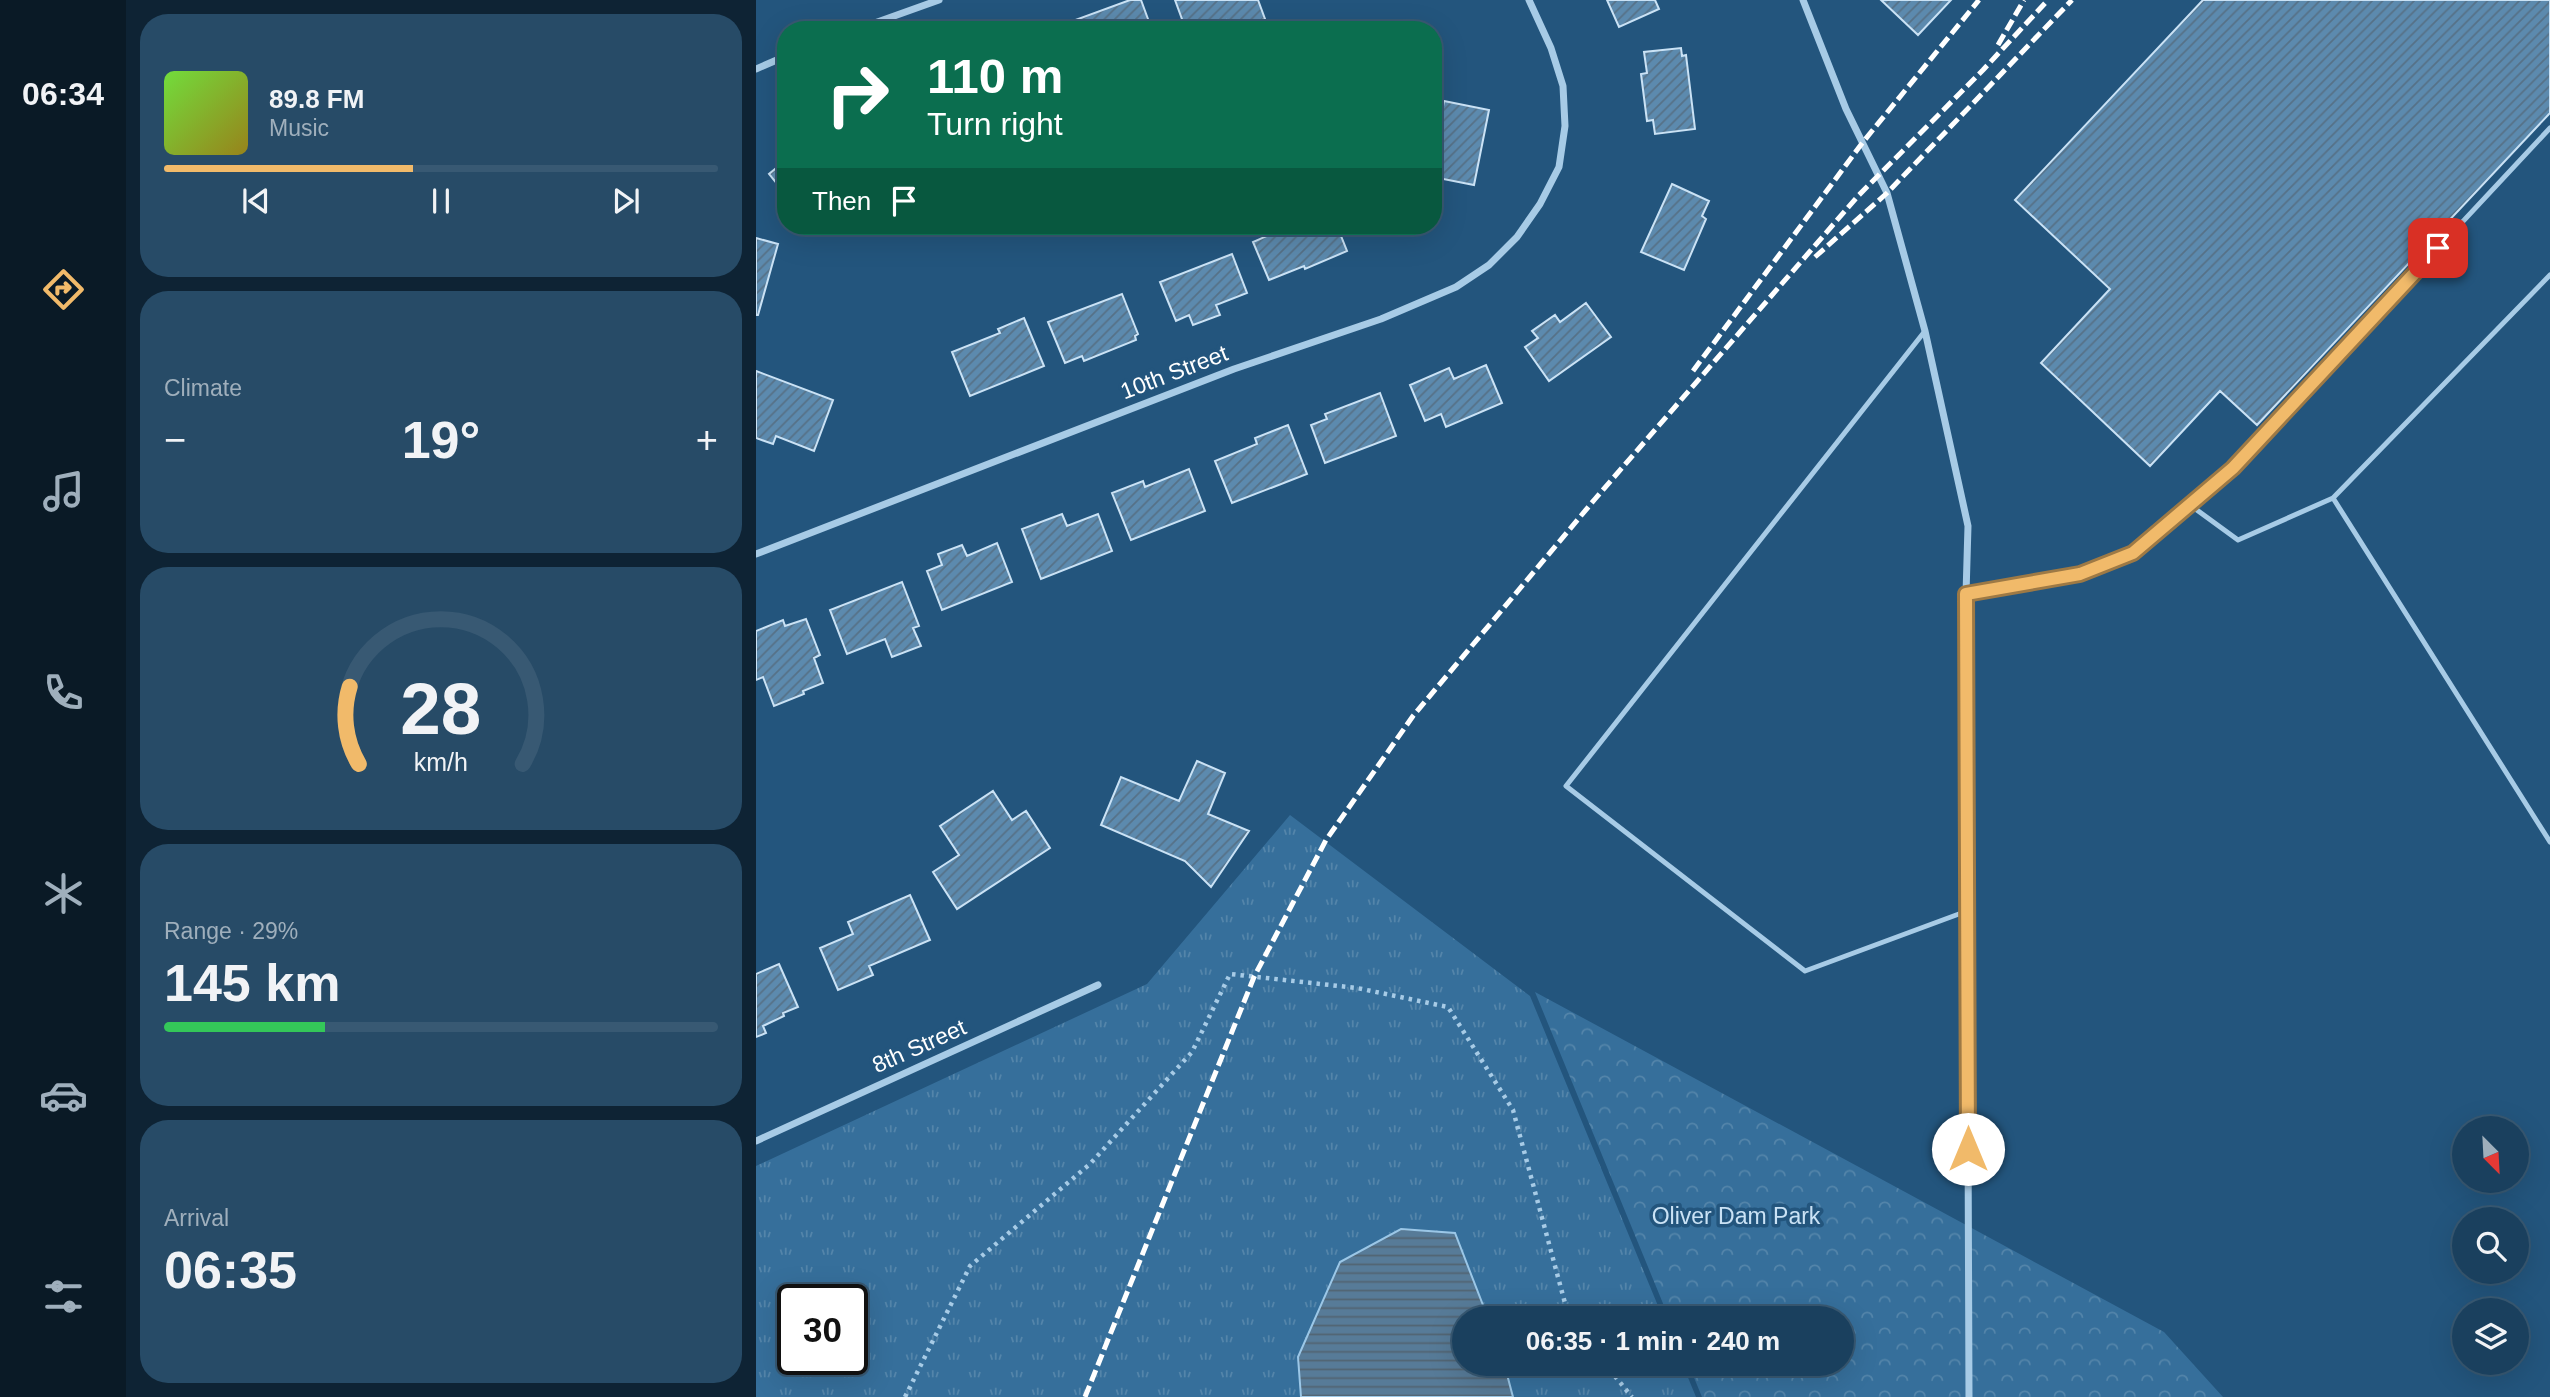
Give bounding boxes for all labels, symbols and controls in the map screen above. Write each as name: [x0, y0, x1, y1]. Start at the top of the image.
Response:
icon: right: [812, 49, 903, 140]
text: 110 m: [927, 49, 1063, 103]
text: 06:34: [22, 76, 104, 112]
text: 89.8 FM: [269, 84, 364, 114]
text: Turn right: [927, 106, 1063, 142]
text: Music: [269, 115, 329, 141]
icon: previous: [237, 182, 275, 220]
icon: pause: [422, 182, 460, 220]
icon: next: [607, 182, 645, 220]
icon: arrive: [885, 182, 923, 220]
text: Then: [812, 186, 871, 216]
pin: [2408, 218, 2468, 278]
icon: arrive: [2419, 229, 2457, 267]
icon: directions: [39, 265, 88, 314]
street label: 10th Street: [1117, 339, 1232, 404]
text: Climate: [164, 375, 242, 401]
text: 19°: [402, 411, 480, 469]
text: −: [164, 419, 186, 461]
text: +: [696, 419, 718, 461]
icon: music: [39, 467, 88, 516]
icon: phone: [39, 668, 88, 717]
text: 28: [401, 669, 481, 750]
text: km/h: [414, 748, 468, 776]
icon: climate: [39, 869, 88, 918]
text: Range · 29%: [164, 918, 298, 944]
text: 145 km: [164, 954, 340, 1012]
street label: 8th Street: [868, 1014, 970, 1078]
icon: car: [39, 1071, 88, 1120]
position arrow: [1931, 1112, 2005, 1186]
north arrow: [2452, 1116, 2529, 1194]
map controls: [2452, 1116, 2529, 1375]
park label: Oliver Dam Park: [1652, 1203, 1821, 1229]
text: Arrival: [164, 1205, 229, 1231]
button: search: [2452, 1207, 2529, 1284]
text: 06:35: [164, 1241, 297, 1299]
icon: filters: [39, 1272, 88, 1321]
speed limit sign: 30: [777, 1284, 868, 1375]
button: layers: [2452, 1298, 2529, 1375]
text: 06:35 · 1 min · 240 m: [1526, 1326, 1780, 1356]

